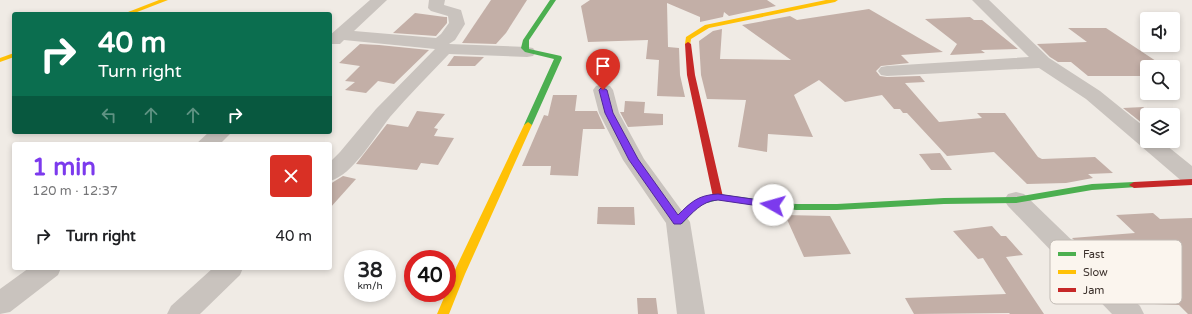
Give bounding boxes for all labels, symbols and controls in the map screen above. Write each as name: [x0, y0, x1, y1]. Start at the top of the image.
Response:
map controls: [1140, 12, 1180, 148]
button: sound: [1140, 12, 1180, 52]
text: 40 m: [98, 26, 166, 60]
icon: right: [32, 28, 84, 80]
pin: [586, 49, 620, 90]
icon: arrive: [592, 55, 614, 77]
text: Turn right: [98, 60, 182, 82]
button: search: [1140, 60, 1180, 100]
icon: left: [98, 104, 120, 126]
icon: ahead: [140, 104, 162, 126]
icon: ahead: [182, 104, 204, 126]
icon: right: [224, 104, 246, 126]
button: layers: [1140, 108, 1180, 148]
text: 1 min: [32, 153, 96, 182]
button: close: [270, 155, 312, 197]
text: 120 m · 12:37: [32, 183, 118, 199]
position arrow: [752, 184, 794, 226]
icon: right: [32, 225, 54, 247]
text: Turn right: [66, 227, 136, 245]
text: 40 m: [275, 227, 312, 245]
legend: [1050, 240, 1182, 304]
text: Fast: [1083, 248, 1104, 261]
speed limit sign: 40: [404, 250, 456, 302]
text: 38: [357, 259, 383, 283]
text: Slow: [1083, 266, 1108, 279]
text: km/h: [357, 280, 383, 292]
text: Jam: [1083, 284, 1104, 297]

